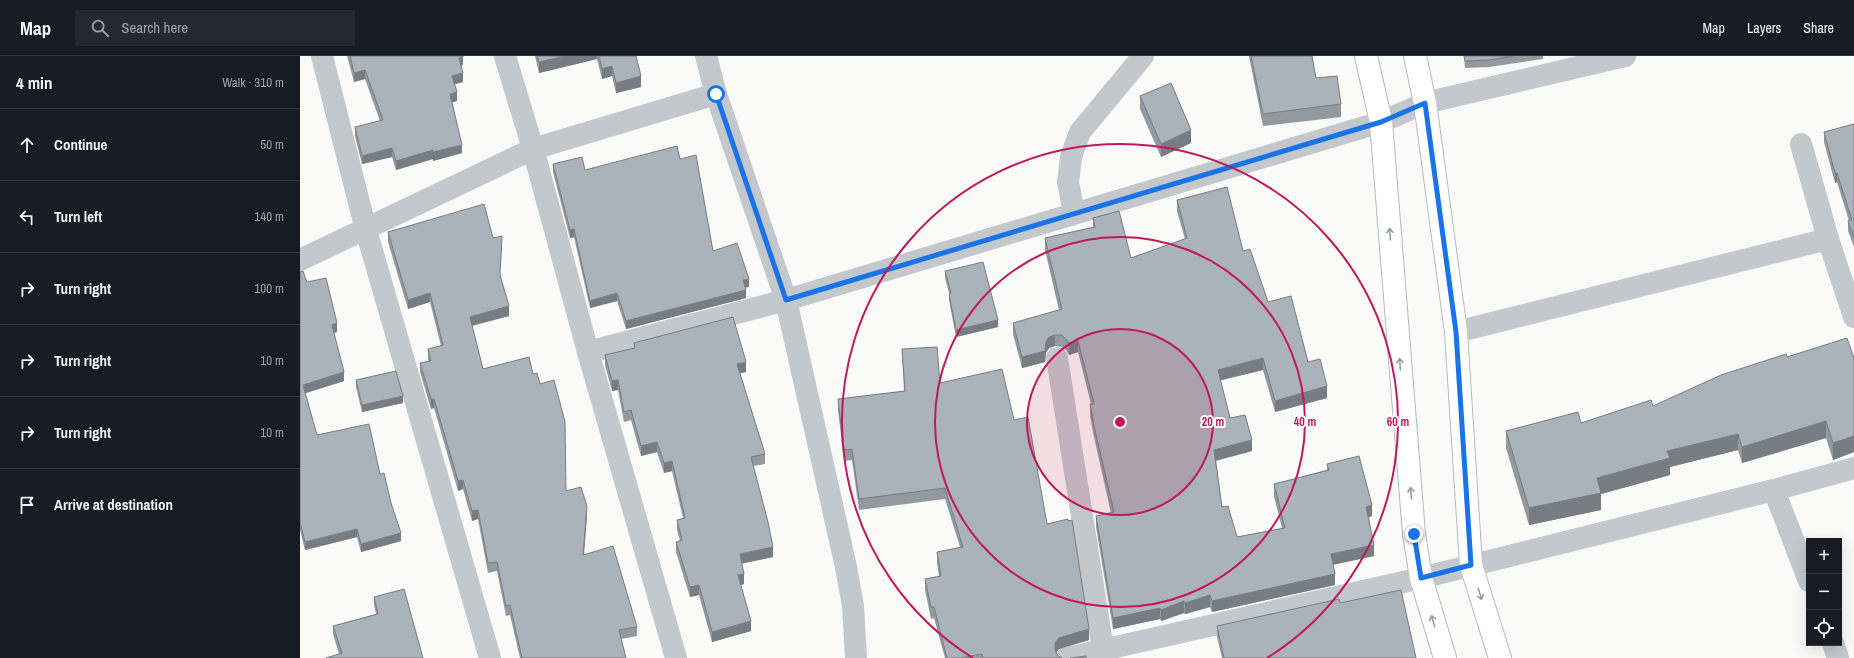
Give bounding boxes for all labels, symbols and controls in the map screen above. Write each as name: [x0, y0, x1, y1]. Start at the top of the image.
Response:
search box: [75, 10, 355, 46]
text: Map: [20, 15, 51, 41]
icon: search: [89, 17, 111, 39]
text: Search here: [121, 17, 188, 38]
text: Map: [1703, 19, 1725, 37]
text: Layers: [1747, 19, 1781, 37]
text: Share: [1803, 19, 1834, 37]
text: 4 min: [16, 71, 52, 94]
text: Walk · 310 m: [222, 74, 284, 91]
route start: [707, 85, 725, 103]
icon: ahead: [16, 134, 38, 156]
text: Continue: [54, 134, 107, 155]
text: 50 m: [260, 136, 284, 153]
icon: left: [16, 206, 38, 228]
text: Turn left: [54, 206, 102, 227]
text: 140 m: [254, 208, 284, 225]
one-way arrow: [1386, 228, 1393, 241]
icon: right: [16, 278, 38, 300]
text: Turn right: [54, 278, 111, 299]
text: 100 m: [254, 280, 284, 297]
icon: right: [16, 350, 38, 372]
text: Turn right: [54, 350, 111, 371]
text: 10 m: [260, 352, 284, 369]
one-way arrow: [1396, 358, 1403, 371]
text: 20 m: [1202, 414, 1224, 430]
text: 40 m: [1294, 414, 1316, 430]
text: 60 m: [1387, 414, 1409, 430]
centre of rings: [1113, 415, 1127, 429]
icon: right: [16, 422, 38, 444]
text: Turn right: [54, 422, 111, 443]
text: 10 m: [260, 424, 284, 441]
one-way arrow: [1407, 487, 1414, 500]
icon: arrive: [16, 494, 38, 516]
text: Arrive at destination: [54, 494, 173, 515]
route end: [1405, 525, 1423, 543]
map controls: [1806, 538, 1842, 646]
button: +: [1806, 538, 1842, 574]
button: −: [1806, 574, 1842, 610]
one-way arrow: [1477, 587, 1484, 600]
button: locate: [1806, 610, 1842, 646]
one-way arrow: [1429, 614, 1436, 627]

